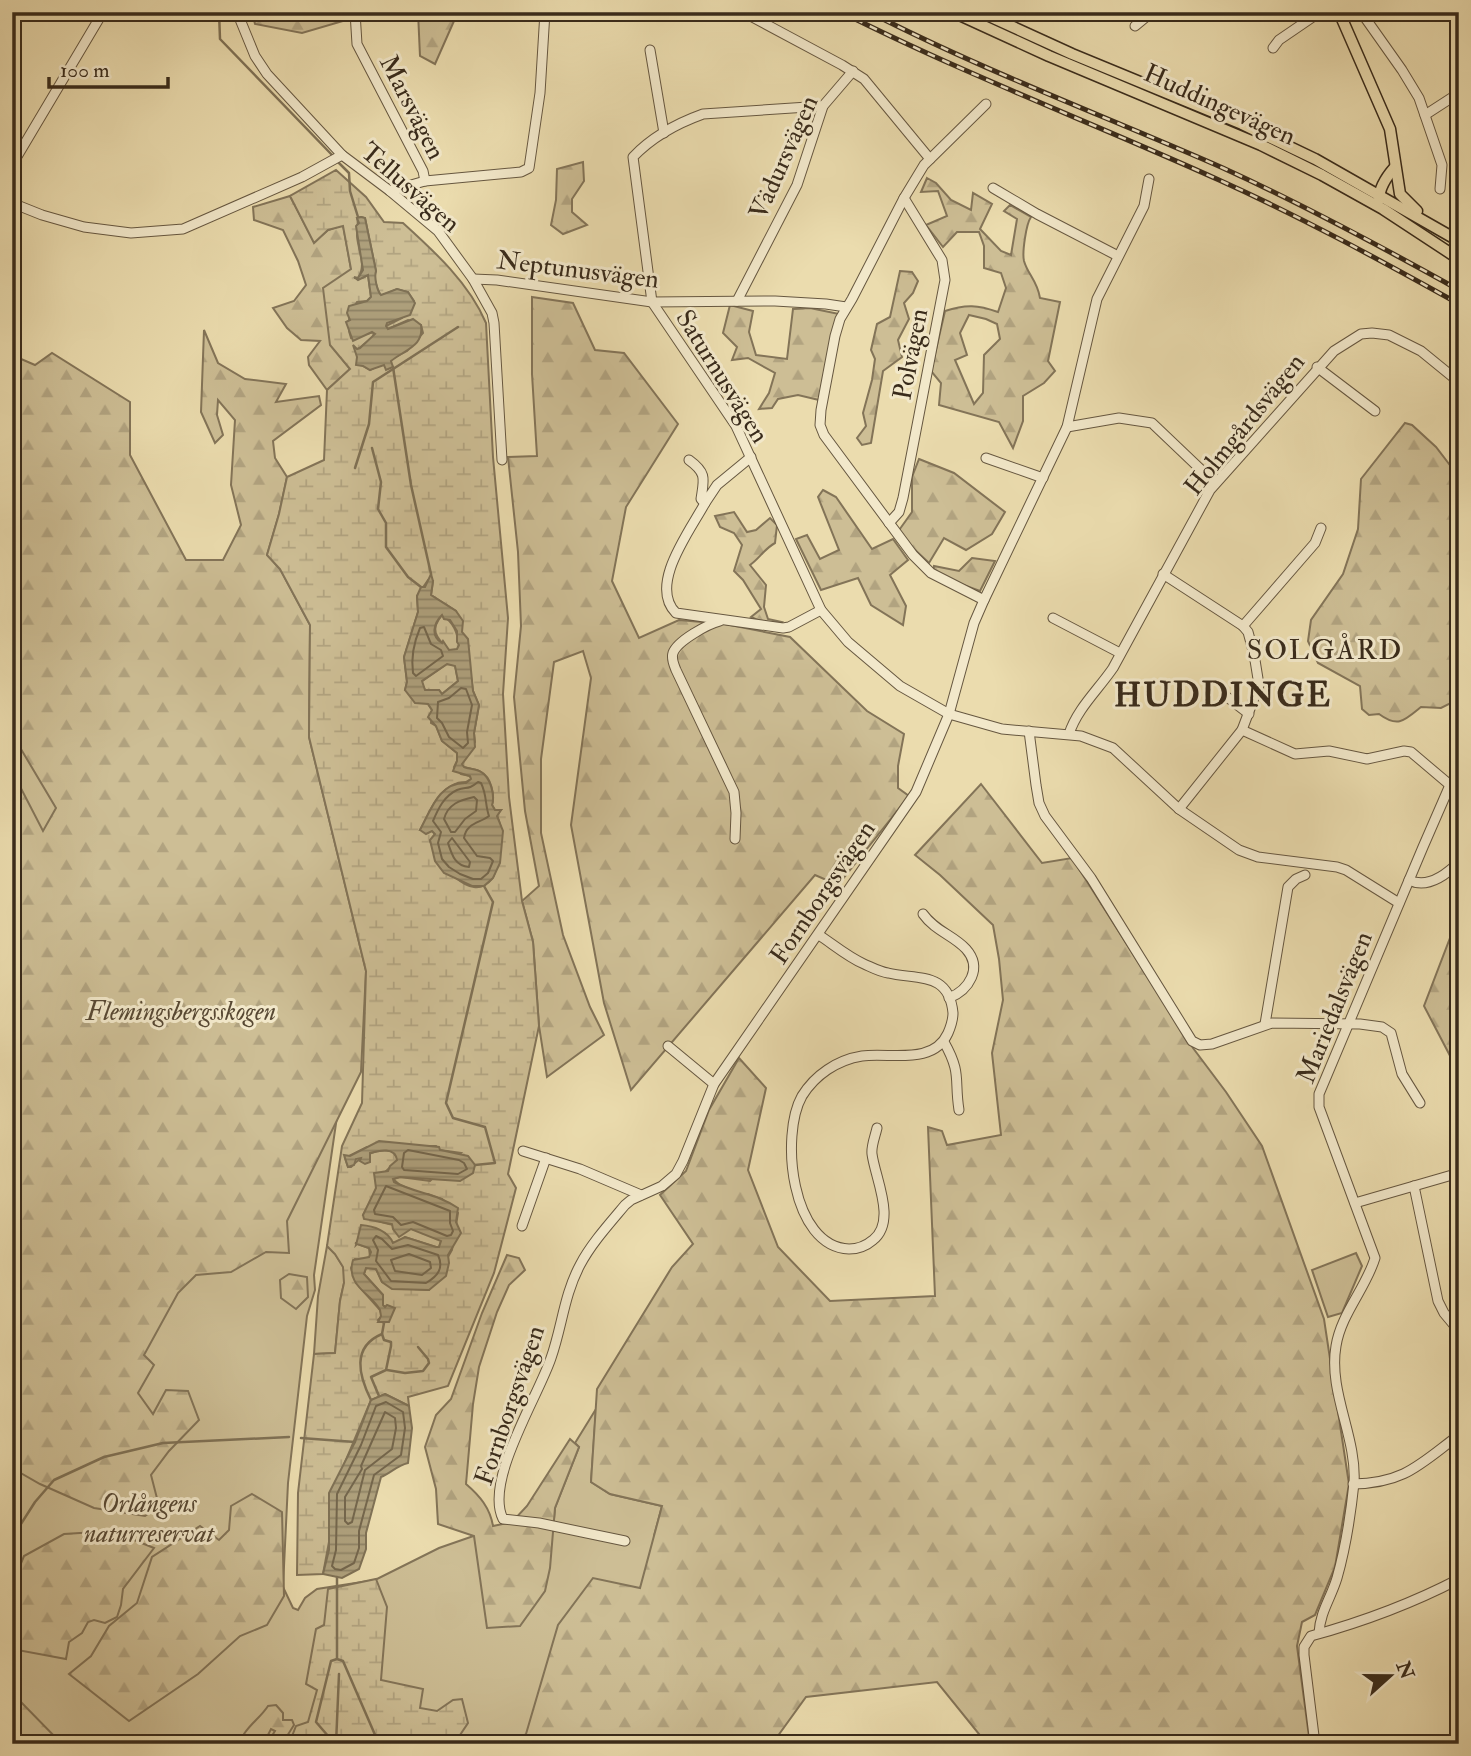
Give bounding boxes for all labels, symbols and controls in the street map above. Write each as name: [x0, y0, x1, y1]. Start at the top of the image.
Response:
scale bar: [49, 46, 168, 90]
street label: Marsvägen: [372, 50, 452, 165]
text: 100 m: [60, 57, 110, 84]
street label: Huddingevägen: [1139, 57, 1301, 153]
street label: Vädursvägen: [742, 91, 825, 224]
street label: Tellusvägen: [354, 136, 467, 240]
street label: Neptunusvägen: [495, 244, 661, 297]
street label: Saturnusvägen: [669, 304, 776, 449]
street label: Polvägen: [886, 306, 935, 403]
street label: Holmgårdsvägen: [1178, 347, 1312, 502]
district label: SOLGÅRD: [1247, 633, 1403, 668]
district label: HUDDINGE: [1114, 675, 1332, 716]
street label: Fornborgsvägen: [763, 815, 883, 971]
street label: Mariedalsvägen: [1290, 927, 1380, 1088]
park label: Flemingsbergsskogen: [84, 996, 276, 1028]
street label: Fornborgsvägen: [468, 1321, 552, 1489]
park label: Orlångens naturreservat: [84, 1488, 216, 1550]
north arrow: [1356, 1640, 1426, 1710]
text: N: [1390, 1657, 1420, 1683]

